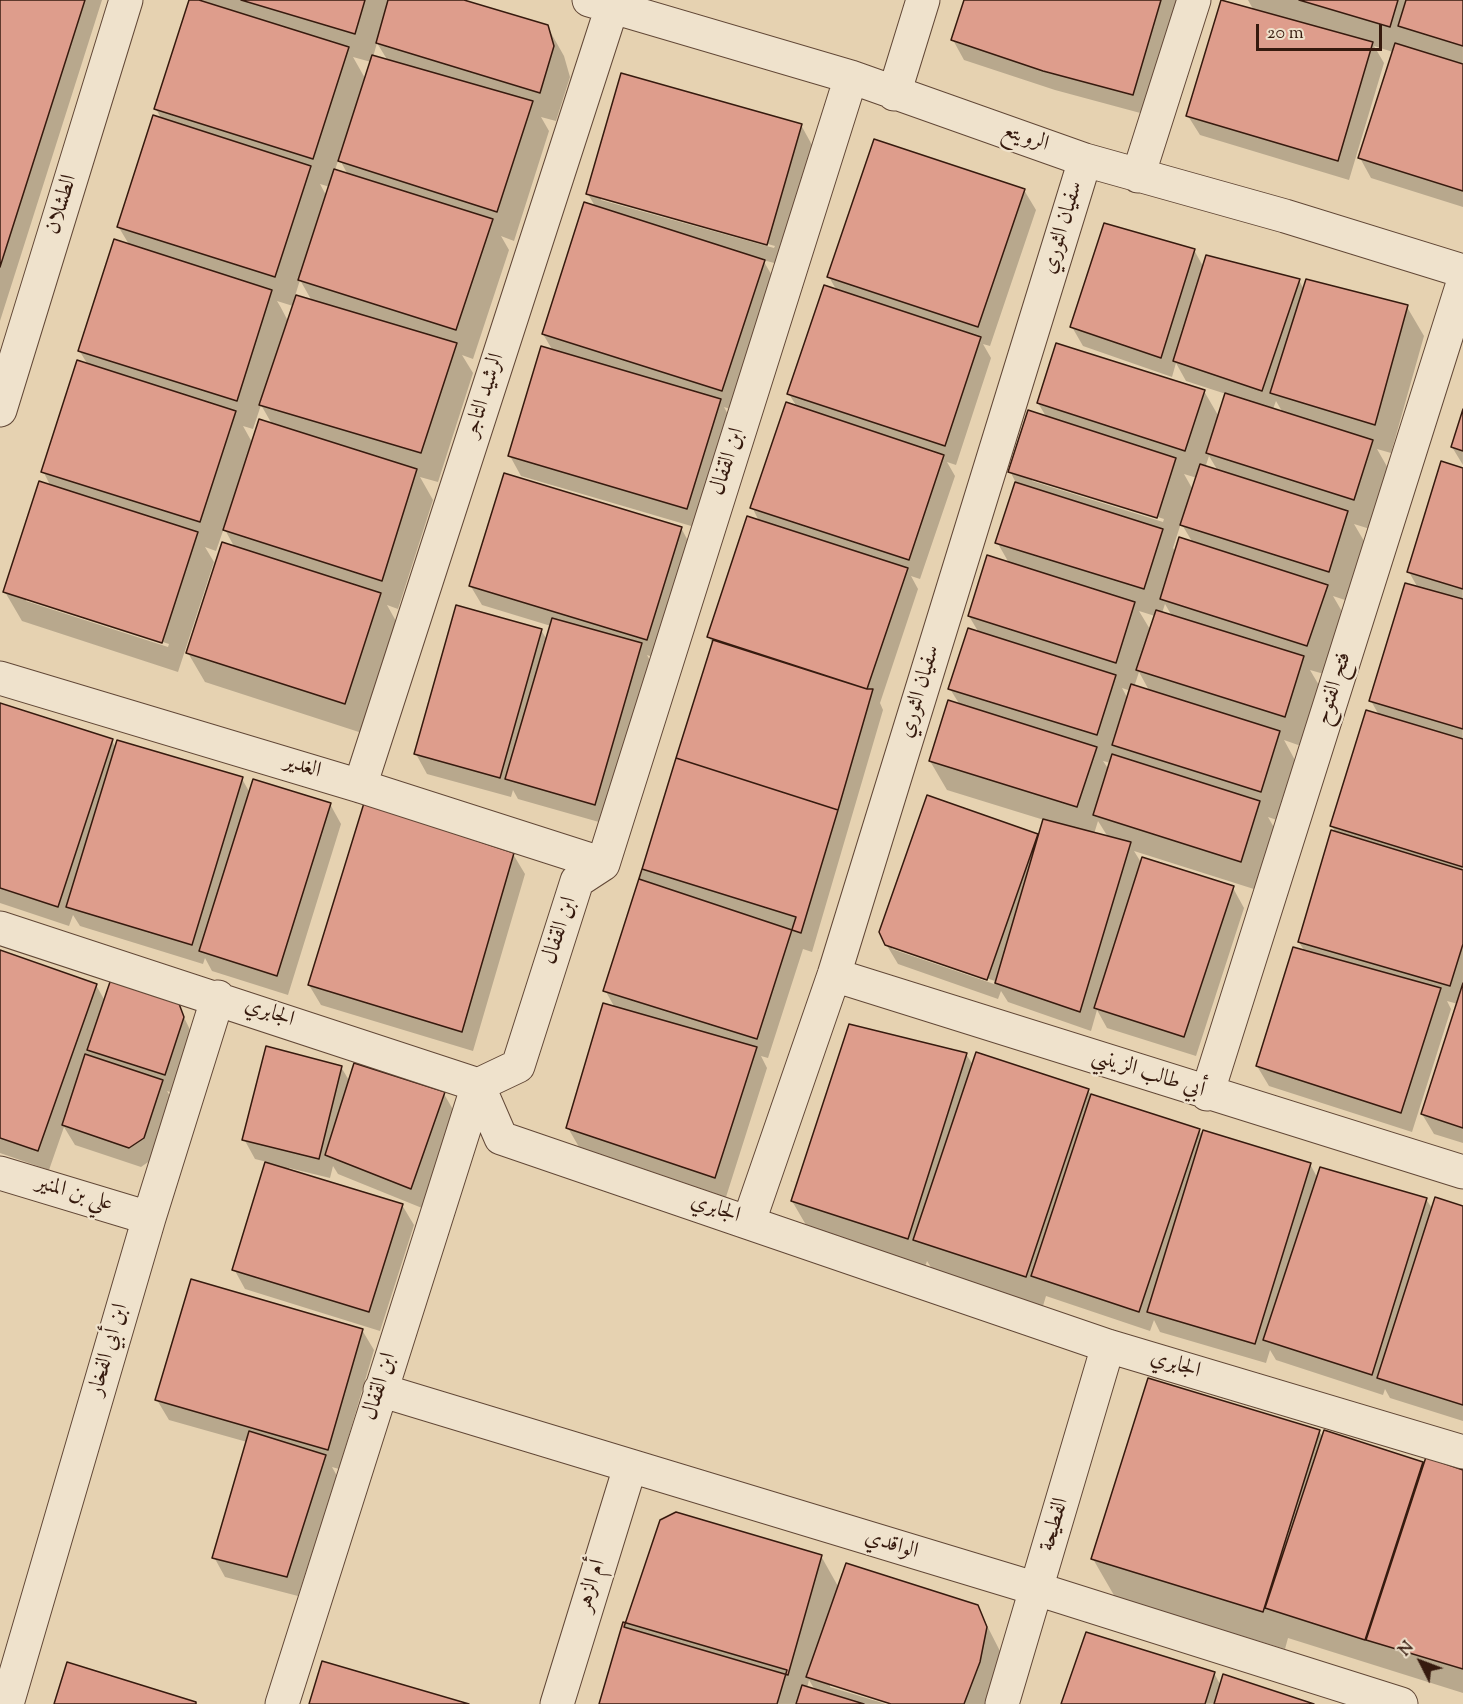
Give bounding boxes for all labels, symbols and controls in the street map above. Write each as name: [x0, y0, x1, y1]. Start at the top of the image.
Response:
scale bar: [1259, 12, 1385, 50]
text: 20 m: [1267, 21, 1304, 47]
street label: الرويتع: [998, 119, 1052, 159]
street label: الطشلان: [41, 172, 85, 238]
street label: سفيان الثوري: [1037, 178, 1091, 278]
street label: الرشيد التاجر: [460, 350, 512, 442]
street label: ابن القفال: [706, 425, 752, 499]
street label: سفيان الثوري: [894, 642, 948, 742]
street label: فتح الفتوح: [1311, 649, 1359, 729]
street label: الغدير: [280, 750, 324, 786]
street label: ابن القفال: [538, 894, 584, 968]
street label: الجابري: [241, 993, 297, 1035]
street label: أبي طالب الزينبي: [1088, 1044, 1208, 1106]
street label: علي بن المنير: [32, 1171, 116, 1219]
street label: الجابري: [687, 1189, 743, 1231]
street label: ابن أبي الفخار: [84, 1301, 136, 1399]
street label: الجابري: [1147, 1346, 1203, 1386]
street label: ابن القفال: [358, 1350, 404, 1424]
street label: الفطيحة: [1036, 1495, 1076, 1555]
street label: الواقدي: [861, 1525, 921, 1567]
street label: أم الزهر: [573, 1557, 613, 1615]
north arrow: [1391, 1632, 1451, 1692]
text: N: [1394, 1637, 1420, 1662]

